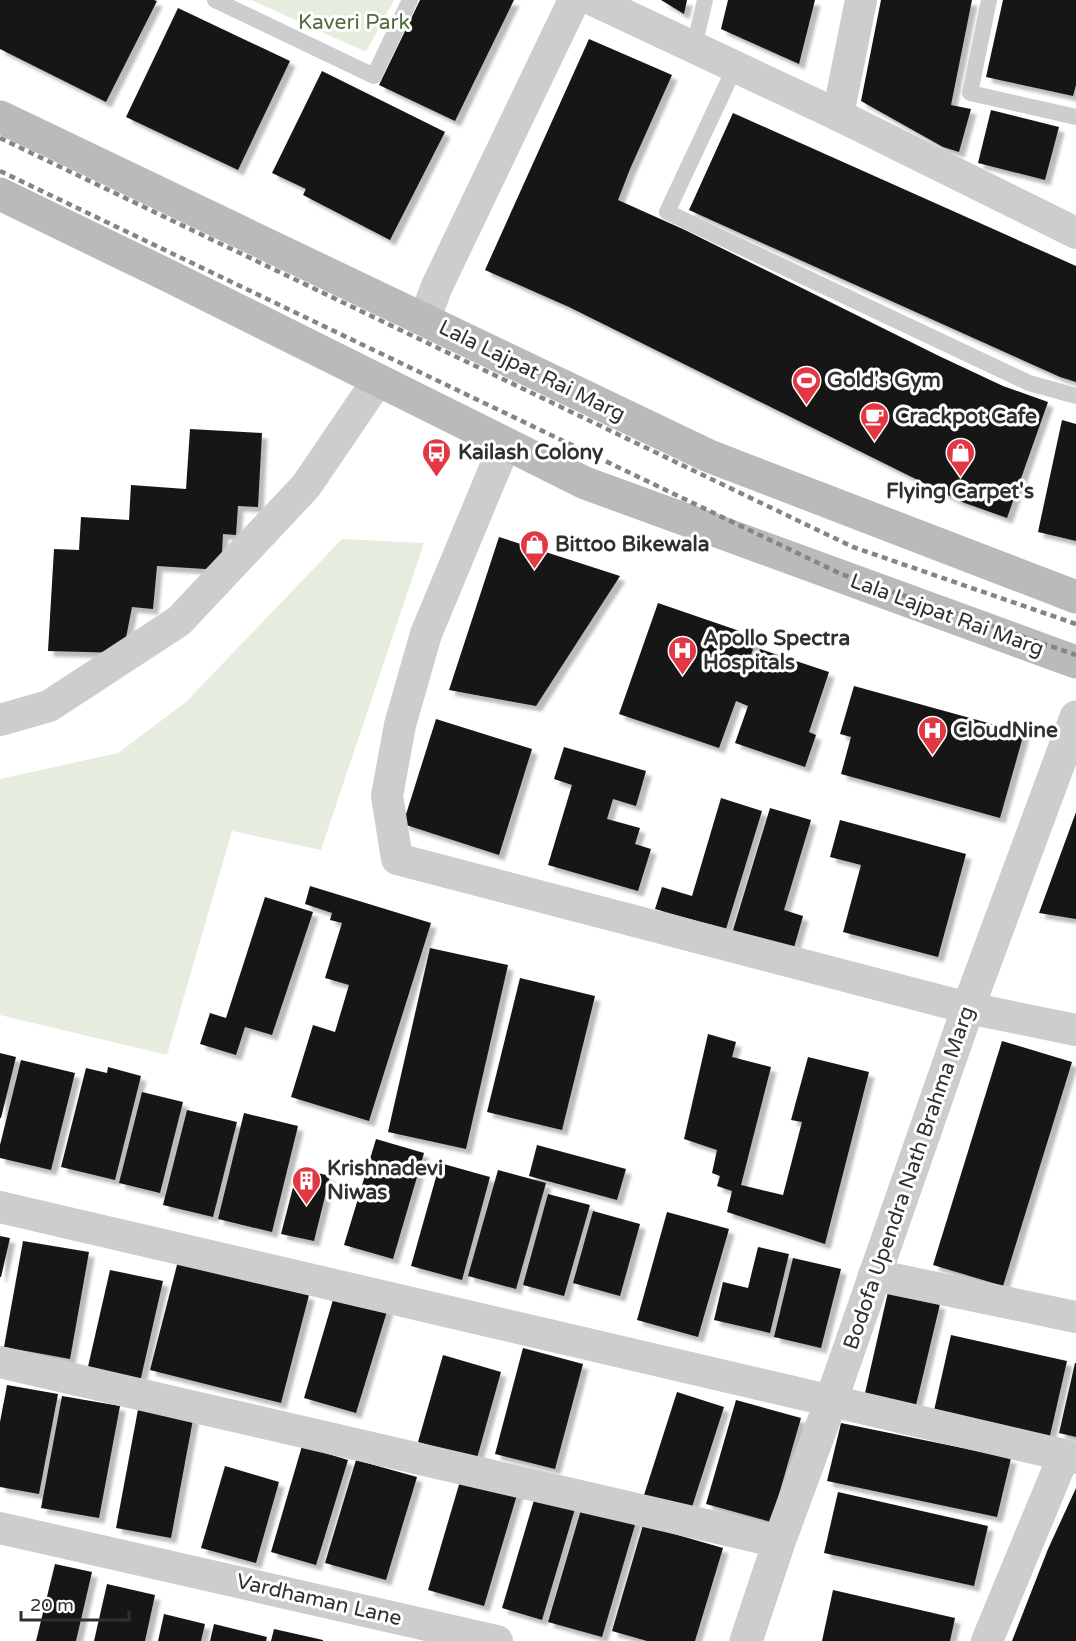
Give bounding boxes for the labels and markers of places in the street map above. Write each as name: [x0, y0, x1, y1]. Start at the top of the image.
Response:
sports icon: Gold's Gym: [790, 364, 822, 406]
place label: Gold's Gym: [827, 368, 941, 393]
cafe icon: Crackpot Cafe: [858, 400, 890, 442]
place label: Crackpot Cafe: [895, 404, 1037, 429]
bus stop icon: Kailash Colony: [421, 436, 453, 478]
shop icon: Flying Carpet's: [944, 436, 976, 478]
place label: Kailash Colony: [458, 440, 604, 465]
place label: Flying Carpet's: [886, 479, 1034, 504]
shop icon: Bittoo Bikewala: [518, 528, 550, 570]
place label: Bittoo Bikewala: [555, 532, 710, 557]
place label: Apollo Spectra Hospitals: [703, 626, 850, 675]
hospital icon: Apollo Spectra Hospitals: [666, 634, 698, 676]
hospital icon: CloudNine: [916, 714, 948, 756]
place label: CloudNine: [953, 718, 1058, 743]
place label: Krishnadevi Niwas: [327, 1156, 443, 1205]
building icon: Krishnadevi Niwas: [290, 1164, 322, 1206]

